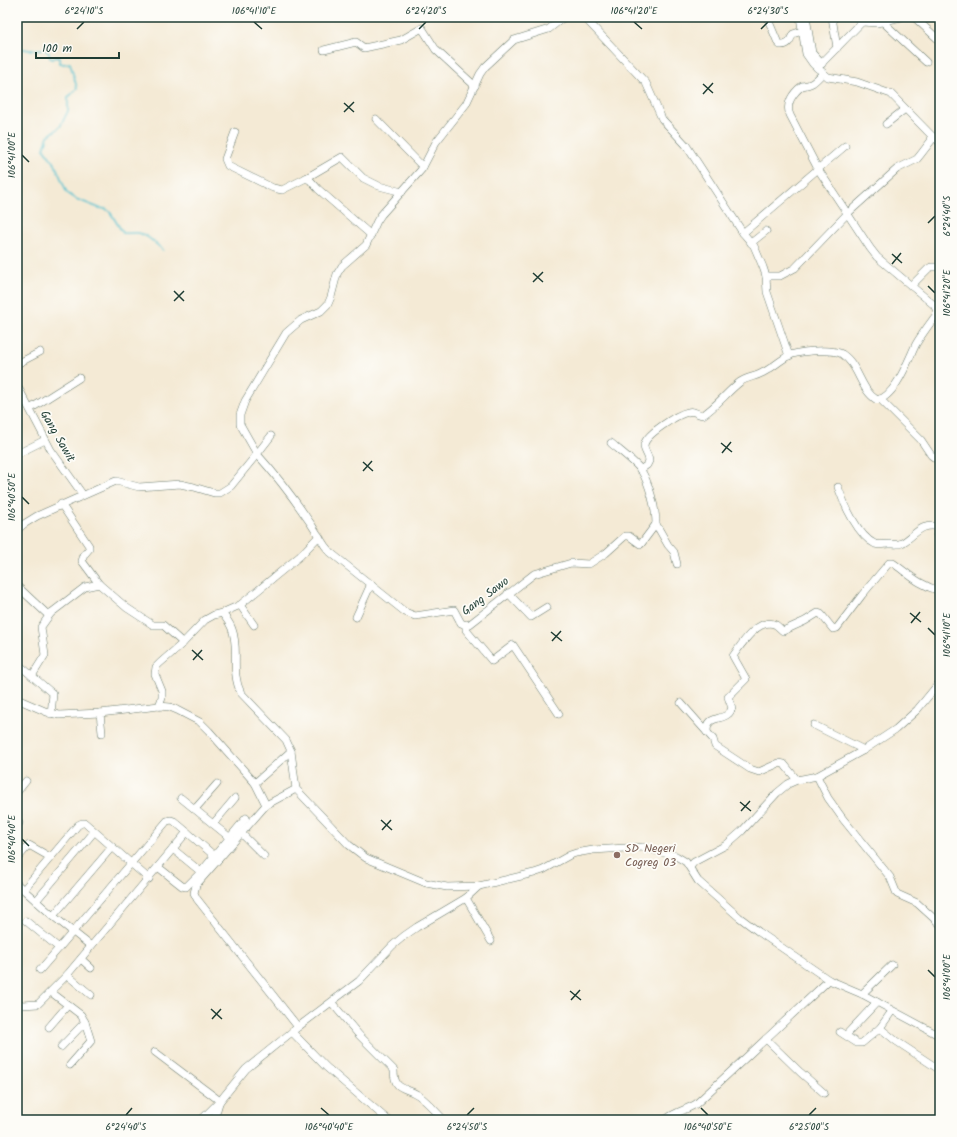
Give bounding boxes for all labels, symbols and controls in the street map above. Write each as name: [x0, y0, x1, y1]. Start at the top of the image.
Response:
text: 6°24'10"S: [65, 3, 104, 19]
text: 106°41'10"E: [232, 3, 277, 19]
text: 6°24'20"S: [405, 3, 447, 19]
text: 106°41'20"E: [610, 3, 659, 19]
text: 6°24'30"S: [747, 3, 789, 19]
scale bar: [36, 34, 119, 60]
text: 100 m: [42, 39, 73, 58]
text: 106°41'00"E: [4, 131, 20, 178]
text: 6°24'40"S: [939, 195, 955, 236]
text: 106°41'20"E: [939, 268, 955, 317]
street label: Gang Sawit: [35, 407, 80, 466]
text: 106°40'50"E: [4, 472, 20, 521]
street label: Gang Sawo: [457, 572, 513, 621]
text: 106°41'10"E: [939, 612, 955, 657]
text: 106°40'40"E: [4, 813, 20, 863]
place label: SD Negeri Cogreg 03: [625, 839, 677, 872]
marker: SD Negeri Cogreg 03: [612, 850, 622, 860]
text: 106°41'00"E: [939, 953, 955, 1000]
text: 6°24'40"S: [106, 1119, 147, 1135]
text: 106°40'40"E: [305, 1119, 355, 1135]
text: 6°24'50"S: [447, 1119, 488, 1135]
text: 106°40'50"E: [684, 1119, 733, 1135]
text: 6°25'00"S: [789, 1119, 830, 1135]

